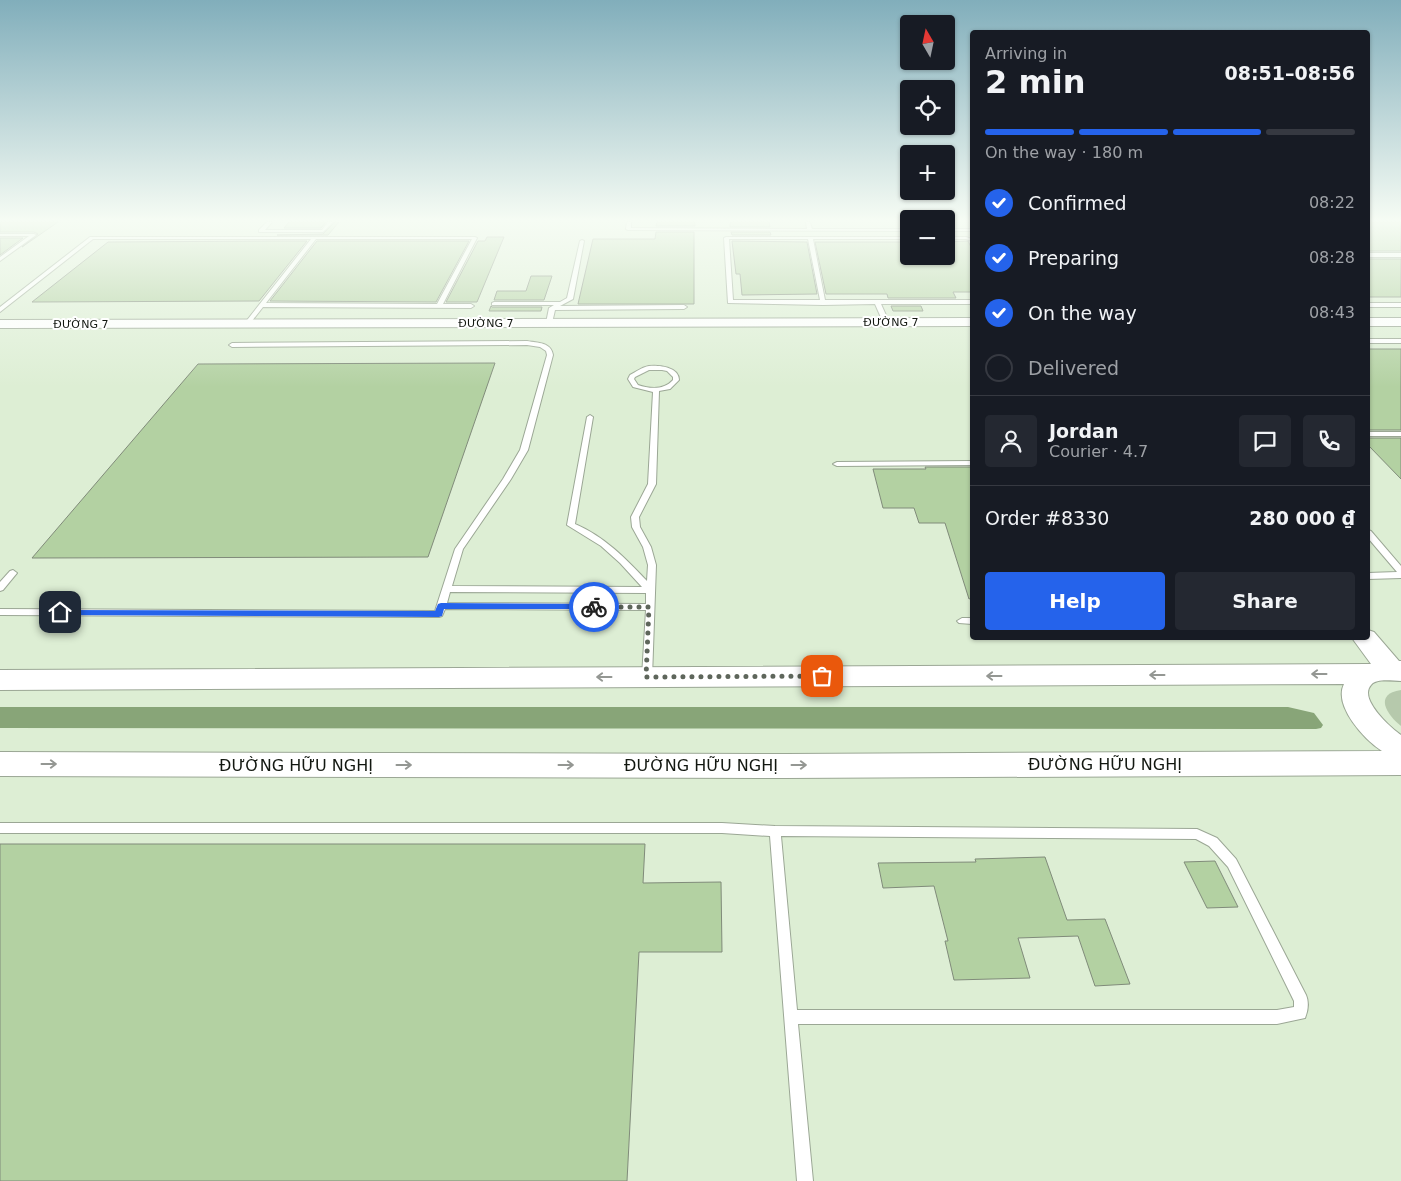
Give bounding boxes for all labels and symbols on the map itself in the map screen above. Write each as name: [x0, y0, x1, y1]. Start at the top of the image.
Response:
north arrow: [900, 15, 955, 70]
street label: ĐƯỜNG 7: [863, 316, 919, 329]
street label: ĐƯỜNG 7: [458, 317, 514, 330]
street label: ĐƯỜNG 7: [53, 318, 109, 331]
courier: [569, 582, 619, 632]
pin: [39, 591, 81, 633]
pin: [801, 655, 843, 697]
one-way arrow: [1149, 670, 1165, 680]
one-way arrow: [1311, 670, 1327, 679]
one-way arrow: [986, 671, 1002, 681]
one-way arrow: [596, 672, 612, 682]
street label: ĐƯỜNG HỮU NGHỊ: [1028, 755, 1182, 774]
street label: ĐƯỜNG HỮU NGHỊ: [219, 756, 373, 775]
street label: ĐƯỜNG HỮU NGHỊ: [624, 756, 778, 775]
one-way arrow: [40, 759, 56, 769]
one-way arrow: [395, 760, 411, 770]
one-way arrow: [558, 760, 574, 770]
one-way arrow: [790, 760, 806, 770]

